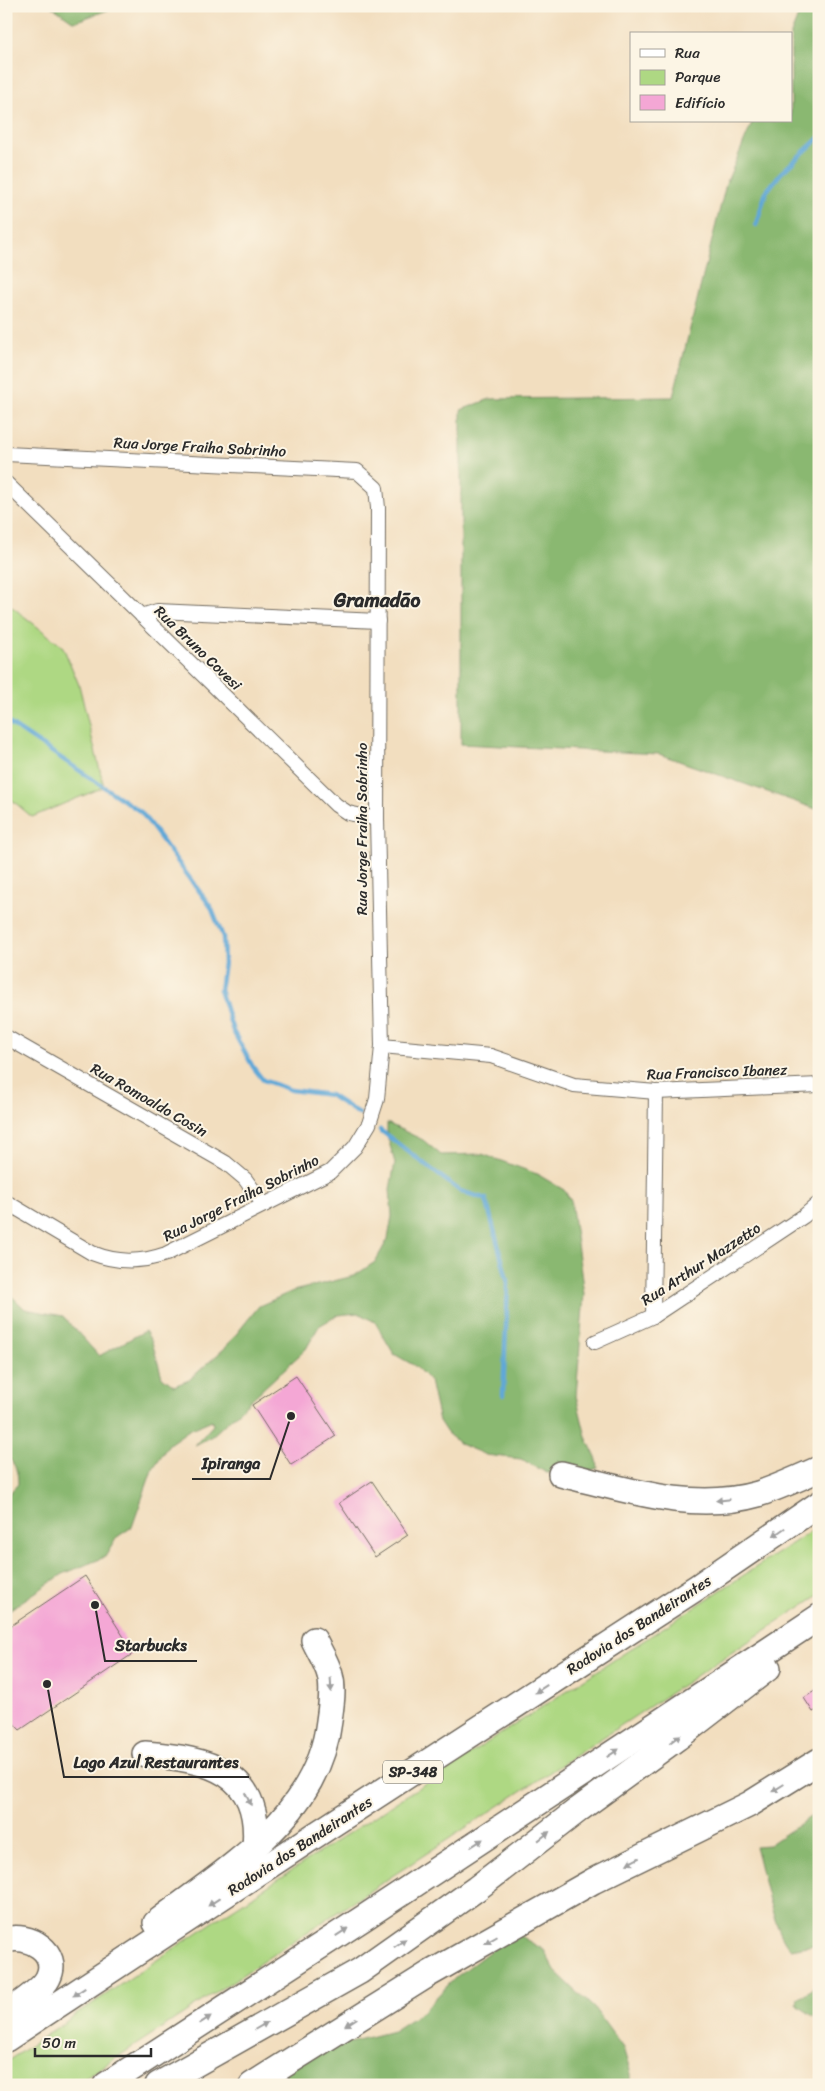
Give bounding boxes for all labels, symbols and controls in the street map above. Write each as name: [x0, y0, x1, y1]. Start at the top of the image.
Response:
legend: [630, 32, 792, 122]
text: Rua: [675, 40, 700, 66]
text: Parque: [675, 64, 720, 90]
text: Edifício: [675, 90, 726, 116]
street label: Rua Jorge Fraiha Sobrinho: [113, 430, 287, 465]
district label: Gramadão: [333, 583, 420, 618]
street label: Rua Bruno Covesi: [148, 599, 249, 697]
street label: Rua Jorge Fraiha Sobrinho: [349, 742, 375, 915]
street label: Rua Romoaldo Cosin: [86, 1056, 212, 1144]
street label: Rua Francisco Ibanez: [646, 1057, 789, 1087]
street label: Rua Jorge Fraiha Sobrinho: [158, 1147, 324, 1249]
street label: Rua Arthur Mazzetto: [636, 1215, 767, 1313]
callout: Ipiranga: [192, 1448, 270, 1479]
text: Ipiranga: [201, 1449, 261, 1478]
one-way arrow: [715, 1496, 731, 1504]
one-way arrow: [772, 1527, 785, 1537]
street label: Rodovia dos Bandeirantes: [561, 1568, 717, 1682]
callout: Starbucks: [105, 1630, 197, 1661]
text: Starbucks: [114, 1631, 187, 1660]
one-way arrow: [327, 1678, 335, 1694]
one-way arrow: [534, 1684, 548, 1694]
one-way arrow: [668, 1734, 682, 1744]
callout: Lago Azul Restaurantes: [64, 1746, 249, 1777]
text: Lago Azul Restaurantes: [73, 1748, 239, 1777]
one-way arrow: [606, 1748, 620, 1758]
road number: SP-348: [383, 1760, 443, 1784]
one-way arrow: [771, 1783, 784, 1792]
street label: Rodovia dos Bandeirantes: [222, 1789, 378, 1903]
one-way arrow: [244, 1792, 252, 1806]
one-way arrow: [537, 1830, 550, 1841]
one-way arrow: [471, 1838, 484, 1847]
one-way arrow: [625, 1857, 640, 1865]
one-way arrow: [208, 1897, 221, 1907]
one-way arrow: [335, 1927, 348, 1937]
one-way arrow: [484, 1935, 497, 1944]
one-way arrow: [393, 1938, 407, 1948]
one-way arrow: [72, 1987, 86, 1997]
one-way arrow: [199, 2015, 212, 2025]
one-way arrow: [344, 2018, 357, 2027]
one-way arrow: [254, 2022, 269, 2030]
scale bar: [35, 2026, 151, 2058]
text: 50 m: [42, 2030, 77, 2056]

